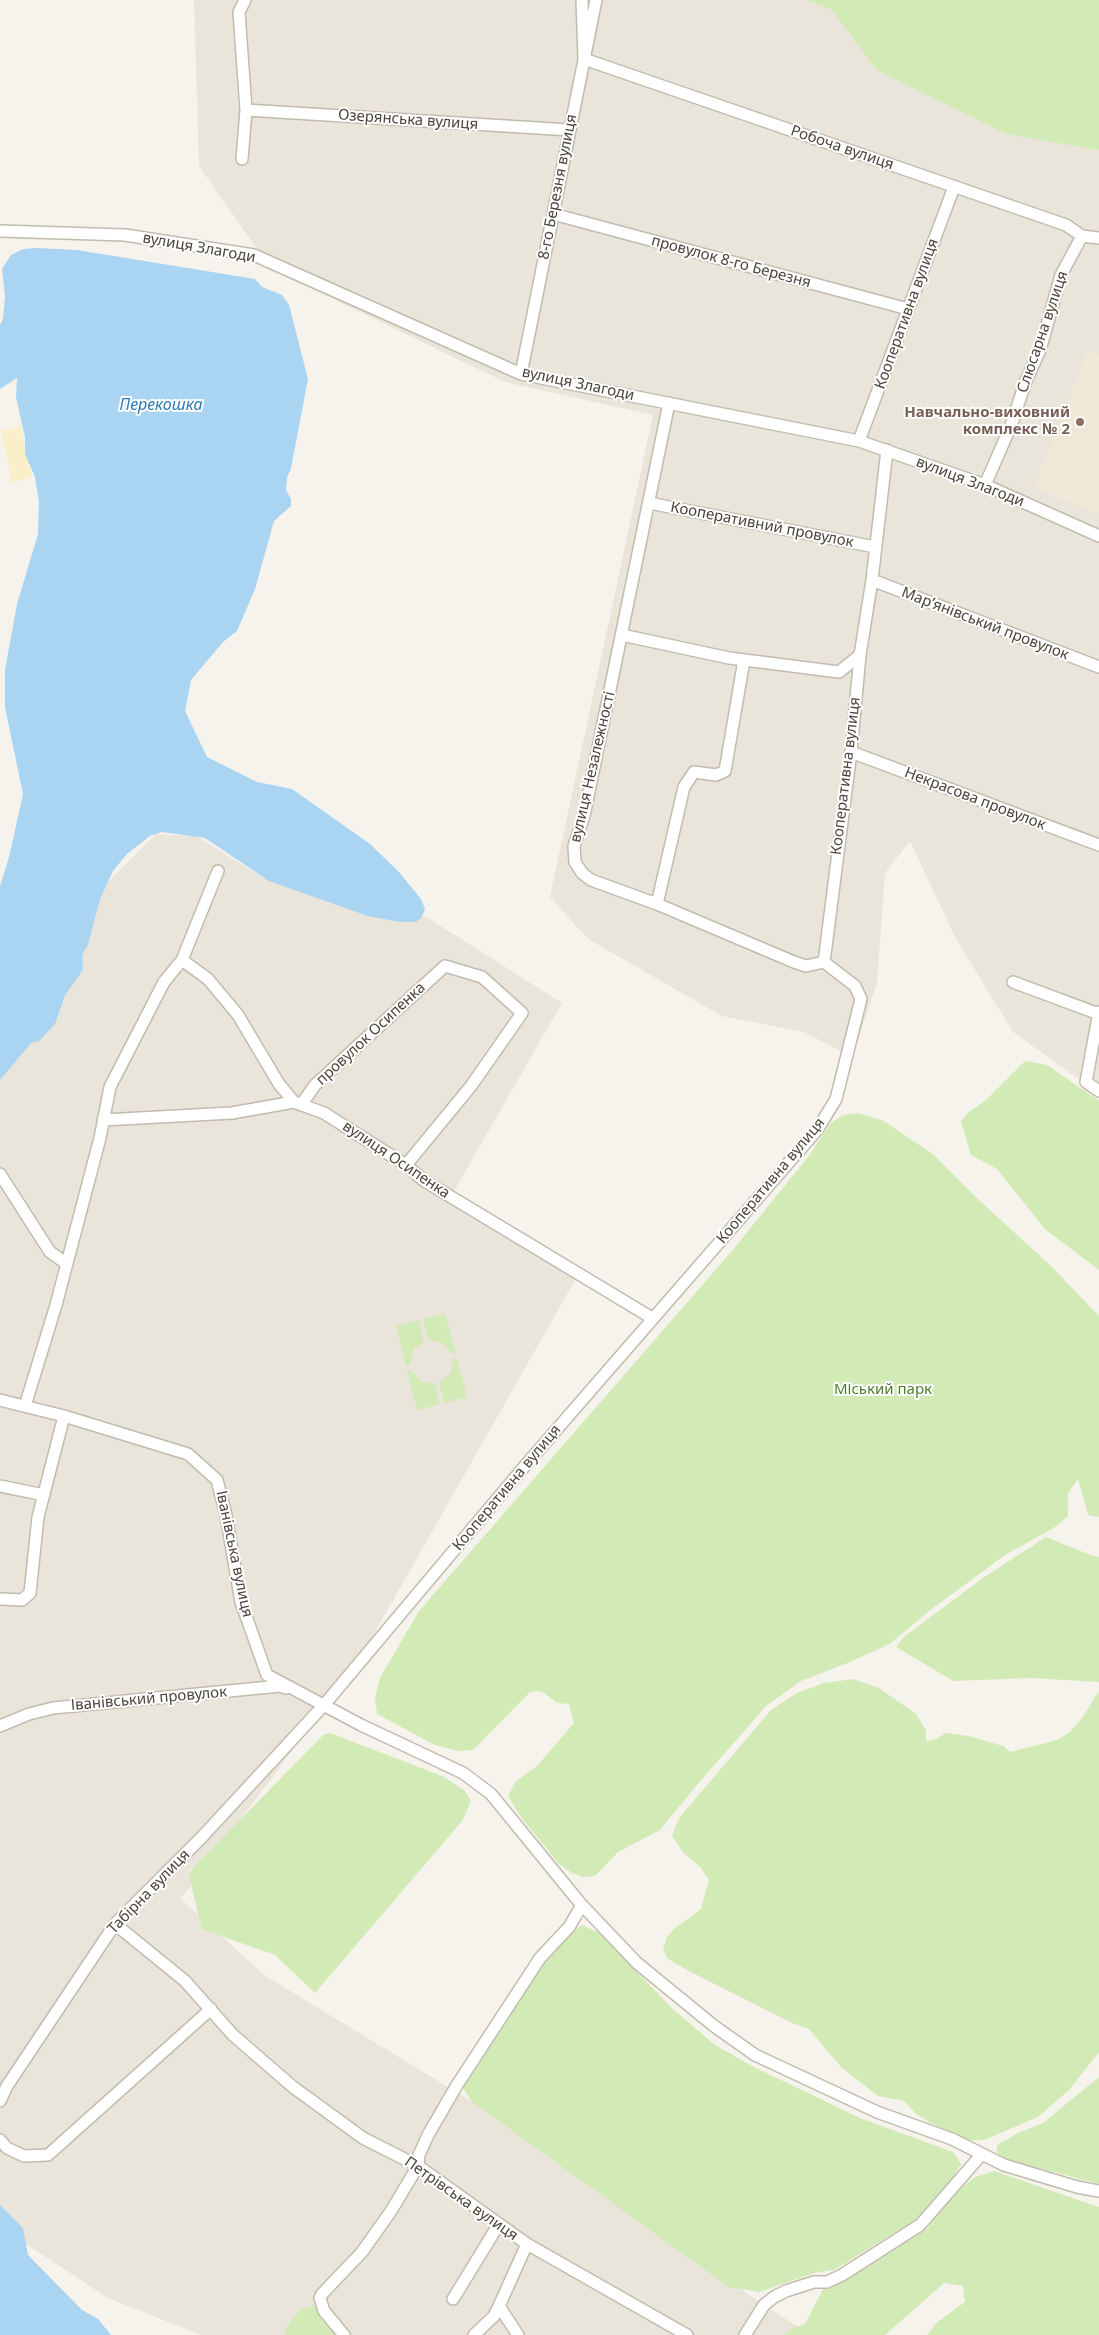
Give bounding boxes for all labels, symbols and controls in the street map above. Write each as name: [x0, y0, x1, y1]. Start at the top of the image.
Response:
street label: Озерянська вулиця: [337, 106, 479, 134]
street label: 8-го Березня вулиця: [535, 113, 581, 261]
street label: Робоча вулиця: [788, 122, 896, 174]
street label: вулиця Злагоди: [141, 229, 257, 267]
street label: провулок 8-го Березня: [649, 232, 813, 292]
street label: Кооперативна вулиця: [871, 236, 943, 392]
street label: Слюсарна вулиця: [1014, 269, 1072, 395]
street label: вулиця Злагоди: [520, 363, 636, 405]
water label: Перекошка: [120, 395, 202, 415]
place label: Навчально-виховний комплекс № 2: [904, 404, 1070, 439]
marker: Навчально-виховний комплекс № 2: [1074, 416, 1086, 428]
street label: вулиця Злагоди: [913, 453, 1027, 511]
street label: Кооперативний провулок: [669, 498, 855, 552]
street label: Мар’янівський провулок: [899, 584, 1071, 664]
street label: вулиця Незалежності: [567, 690, 619, 844]
street label: Кооперативна вулиця: [827, 696, 865, 856]
street label: Некрасова провулок: [902, 764, 1048, 834]
street label: провулок Осипенка: [313, 979, 429, 1089]
street label: Кооперативна вулиця: [713, 1114, 829, 1248]
street label: вулиця Осипенка: [339, 1117, 453, 1203]
park label: Міський парк: [834, 1381, 932, 1399]
street label: Кооперативна вулиця: [449, 1421, 565, 1555]
street label: Іванівська вулиця: [212, 1489, 256, 1619]
street label: Іванівський провулок: [70, 1683, 228, 1715]
street label: Табірна вулиця: [104, 1846, 194, 1938]
street label: Петрівська вулиця: [401, 2153, 521, 2245]

